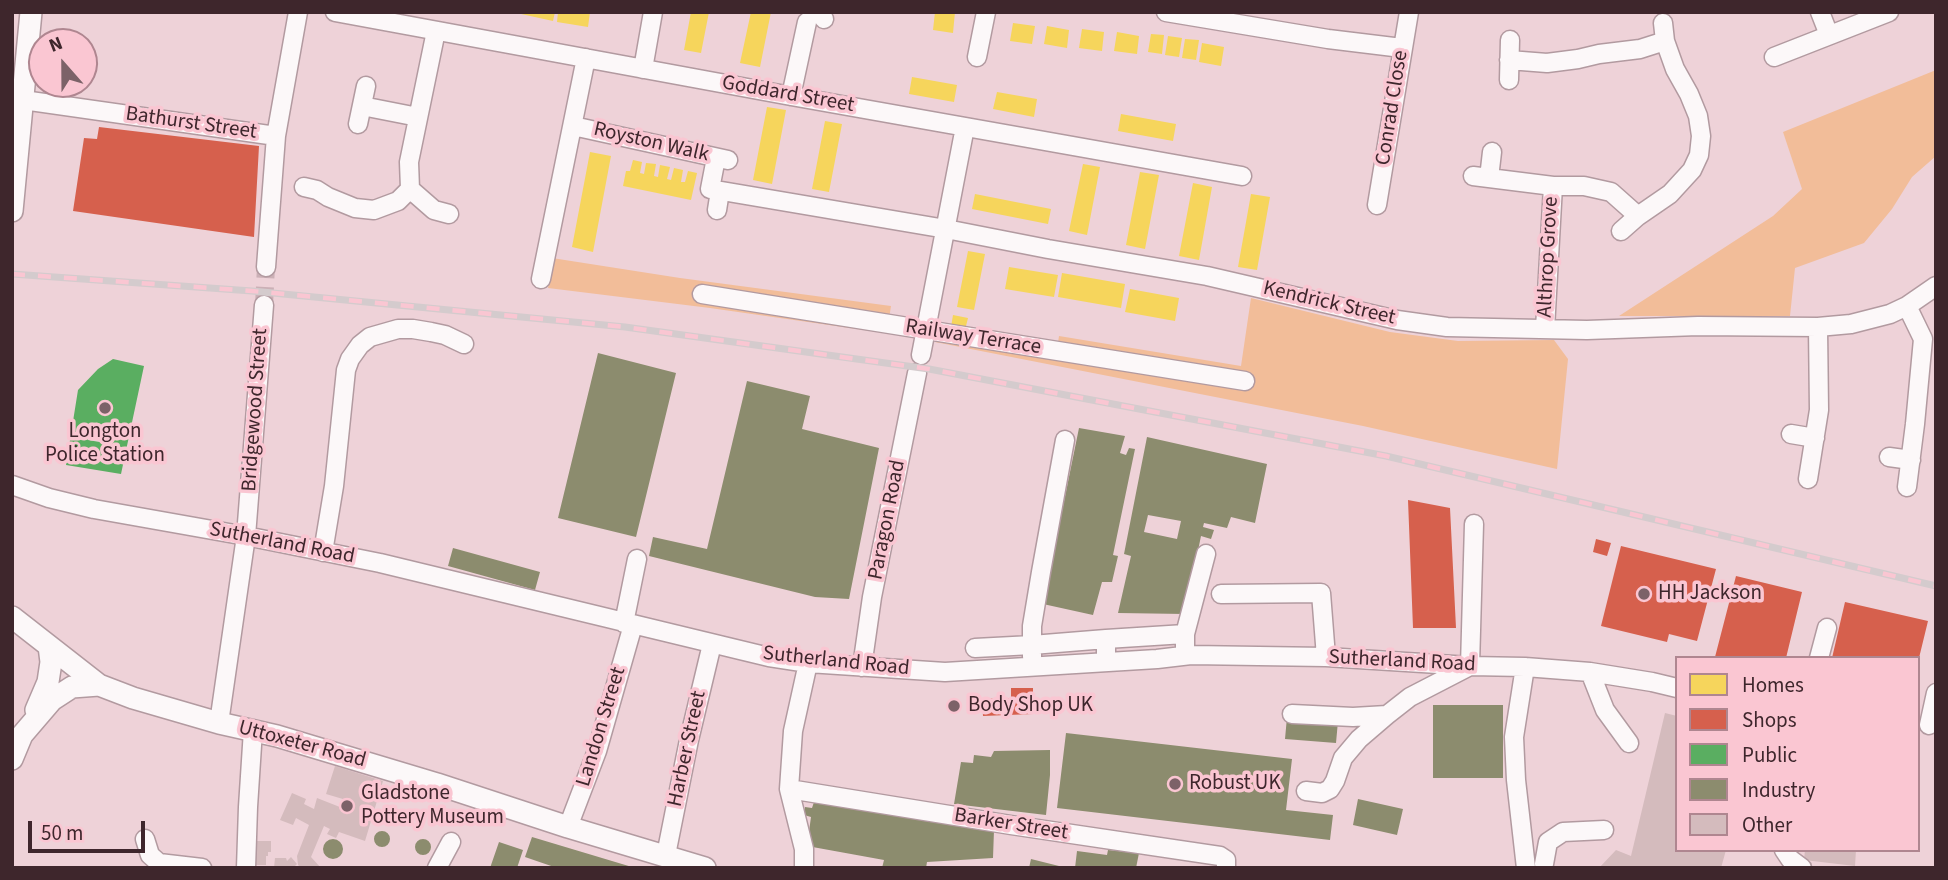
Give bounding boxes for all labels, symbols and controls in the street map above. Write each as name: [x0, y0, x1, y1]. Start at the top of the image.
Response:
north arrow: [28, 28, 98, 98]
text: N: [45, 30, 67, 60]
street label: Conrad Close: [1371, 49, 1415, 167]
street label: Goddard Street: [720, 71, 856, 119]
street label: Bathurst Street: [124, 102, 258, 146]
street label: Royston Walk: [591, 117, 711, 169]
street label: Althrop Grove: [1533, 196, 1565, 318]
street label: Kendrick Street: [1260, 277, 1398, 331]
street label: Railway Terrace: [903, 315, 1043, 361]
street label: Bridgewood Street: [238, 328, 274, 492]
marker: Longton Police Station: [97, 400, 113, 416]
place label: Longton Police Station: [45, 419, 165, 469]
street label: Paragon Road: [864, 458, 912, 582]
street label: Sutherland Road: [207, 518, 357, 570]
place label: HH Jackson: [1658, 581, 1762, 607]
marker: HH Jackson: [1636, 586, 1652, 602]
street label: Sutherland Road: [761, 642, 911, 682]
street label: Sutherland Road: [1328, 646, 1476, 678]
legend: [1675, 656, 1920, 852]
street label: Landon Street: [572, 664, 632, 790]
text: Homes: [1742, 670, 1804, 700]
street label: Harber Street: [663, 689, 713, 809]
place label: Body Shop UK: [968, 693, 1093, 719]
marker: Body Shop UK: [946, 698, 962, 714]
text: Shops: [1742, 705, 1796, 735]
street label: Uttoxeter Road: [235, 716, 369, 774]
text: Public: [1742, 740, 1797, 770]
place label: Robust UK: [1189, 771, 1281, 797]
text: Industry: [1742, 775, 1815, 805]
marker: Robust UK: [1167, 776, 1183, 792]
place label: Gladstone Pottery Museum: [361, 781, 504, 831]
marker: Gladstone Pottery Museum: [339, 798, 355, 814]
street label: Barker Street: [952, 804, 1070, 846]
scale bar: [32, 806, 149, 850]
text: Other: [1742, 810, 1792, 840]
text: 50 m: [41, 818, 83, 848]

